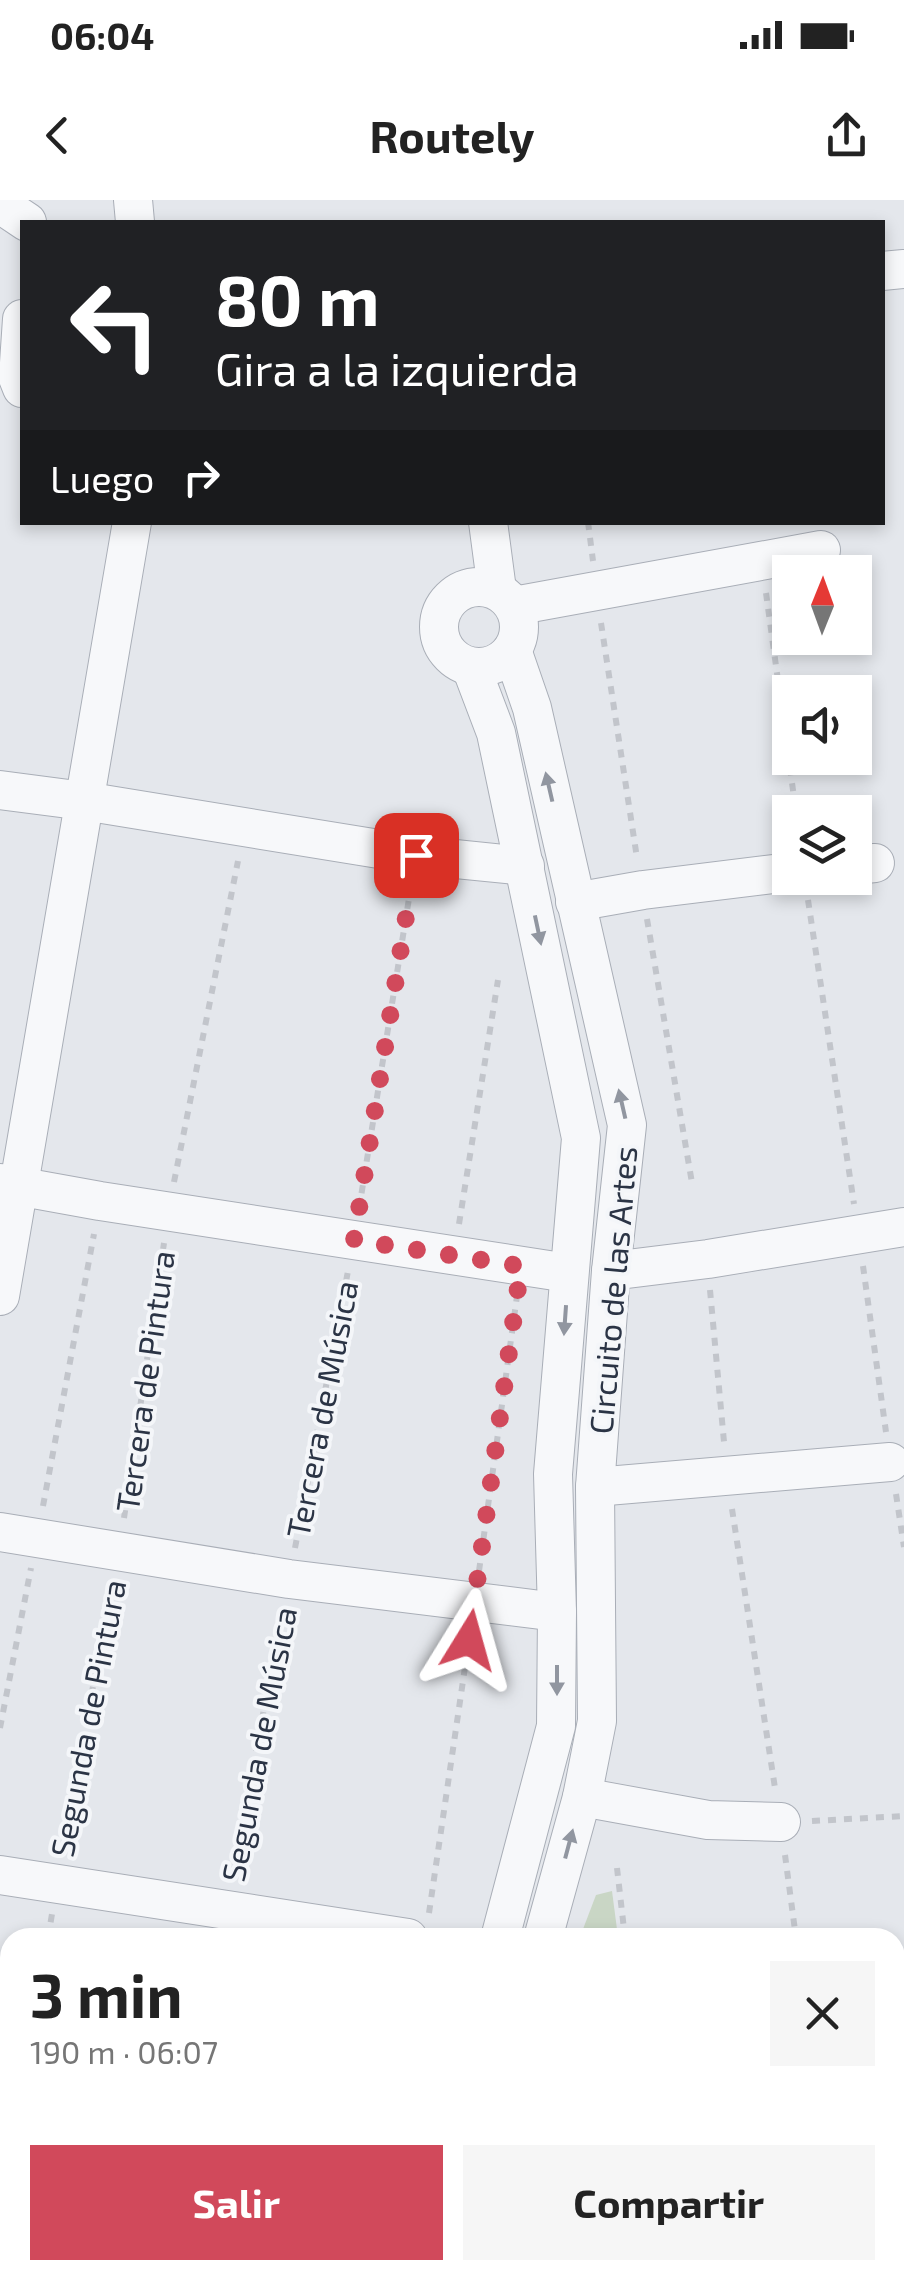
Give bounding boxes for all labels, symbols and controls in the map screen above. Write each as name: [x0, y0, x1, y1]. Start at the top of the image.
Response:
text: 06:04: [50, 12, 154, 58]
icon: back: [30, 108, 85, 163]
text: Routely: [369, 108, 535, 162]
icon: share: [819, 108, 874, 163]
text: 80 m: [215, 256, 380, 340]
icon: left: [50, 260, 180, 390]
text: Gira a la izquierda: [215, 341, 579, 395]
icon: right: [174, 450, 229, 505]
text: Luego: [50, 455, 154, 501]
north arrow: [772, 555, 872, 655]
map controls: [772, 555, 872, 895]
button: sound: [772, 675, 872, 775]
one-way arrow: [541, 771, 556, 802]
button: layers: [772, 795, 872, 895]
pin: [374, 813, 459, 898]
icon: arrive: [389, 828, 444, 883]
one-way arrow: [531, 915, 547, 946]
one-way arrow: [614, 1088, 629, 1119]
street label: Circuito de las Artes: [580, 1145, 644, 1435]
street label: Tercera de Pintura: [107, 1248, 181, 1514]
street label: Tercera de Música: [277, 1277, 365, 1541]
one-way arrow: [556, 1305, 572, 1336]
street label: Segunda de Pintura: [41, 1576, 133, 1860]
position arrow: [417, 1588, 521, 1692]
street label: Segunda de Música: [213, 1603, 303, 1885]
one-way arrow: [549, 1664, 565, 1696]
one-way arrow: [561, 1828, 577, 1859]
text: 3 min: [30, 1958, 182, 2030]
button: close: [770, 1961, 875, 2066]
text: 190 m · 06:07: [30, 2032, 218, 2070]
button: Salir: [30, 2145, 443, 2260]
button: Compartir: [463, 2145, 875, 2260]

